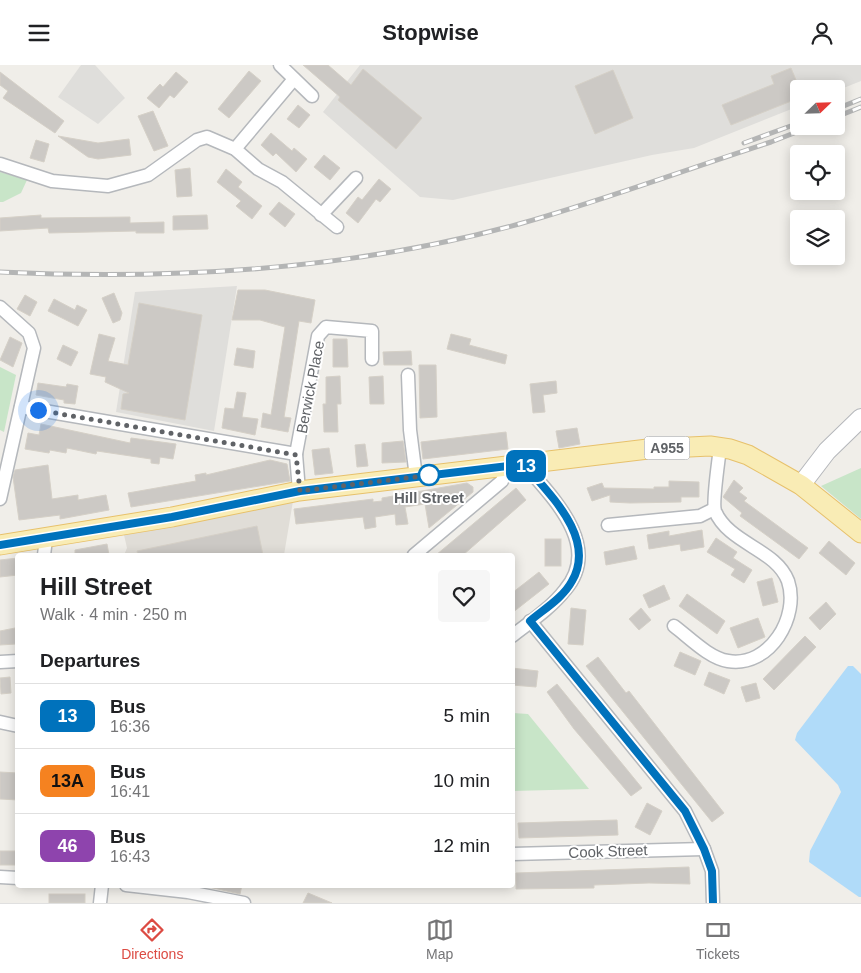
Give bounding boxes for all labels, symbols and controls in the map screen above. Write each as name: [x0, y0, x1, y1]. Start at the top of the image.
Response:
icon: menu: [25, 19, 53, 47]
icon: person: [808, 19, 836, 47]
text: Stopwise: [382, 20, 479, 45]
north arrow: [790, 80, 845, 135]
map controls: [790, 80, 845, 265]
button: locate: [790, 145, 845, 200]
button: layers: [790, 210, 845, 265]
street label: Berwick Place: [293, 339, 327, 435]
your location: [26, 398, 51, 423]
road number: A955: [644, 437, 690, 459]
line badge: 13: [504, 450, 548, 482]
text: 13: [516, 456, 536, 476]
marker: Hill Street: [418, 464, 440, 486]
place label: Hill Street: [394, 489, 464, 506]
button: heart: [438, 570, 490, 622]
text: Hill Street: [40, 573, 152, 600]
text: Walk · 4 min · 250 m: [40, 606, 187, 623]
text: Departures: [40, 650, 140, 671]
text: Bus: [110, 696, 146, 717]
text: 5 min: [444, 705, 490, 726]
text: 13: [57, 706, 78, 726]
text: 16:36: [110, 718, 150, 735]
text: Bus: [110, 761, 146, 782]
text: 10 min: [433, 770, 490, 791]
text: 13A: [51, 771, 84, 791]
text: 16:41: [110, 783, 150, 800]
text: Bus: [110, 826, 146, 847]
text: 12 min: [433, 835, 490, 856]
text: 46: [57, 836, 78, 856]
street label: Cook Street: [568, 841, 649, 861]
text: 16:43: [110, 848, 150, 865]
tab: Directions: [121, 916, 183, 962]
tab: Map: [426, 916, 454, 962]
tab: Tickets: [696, 916, 740, 962]

